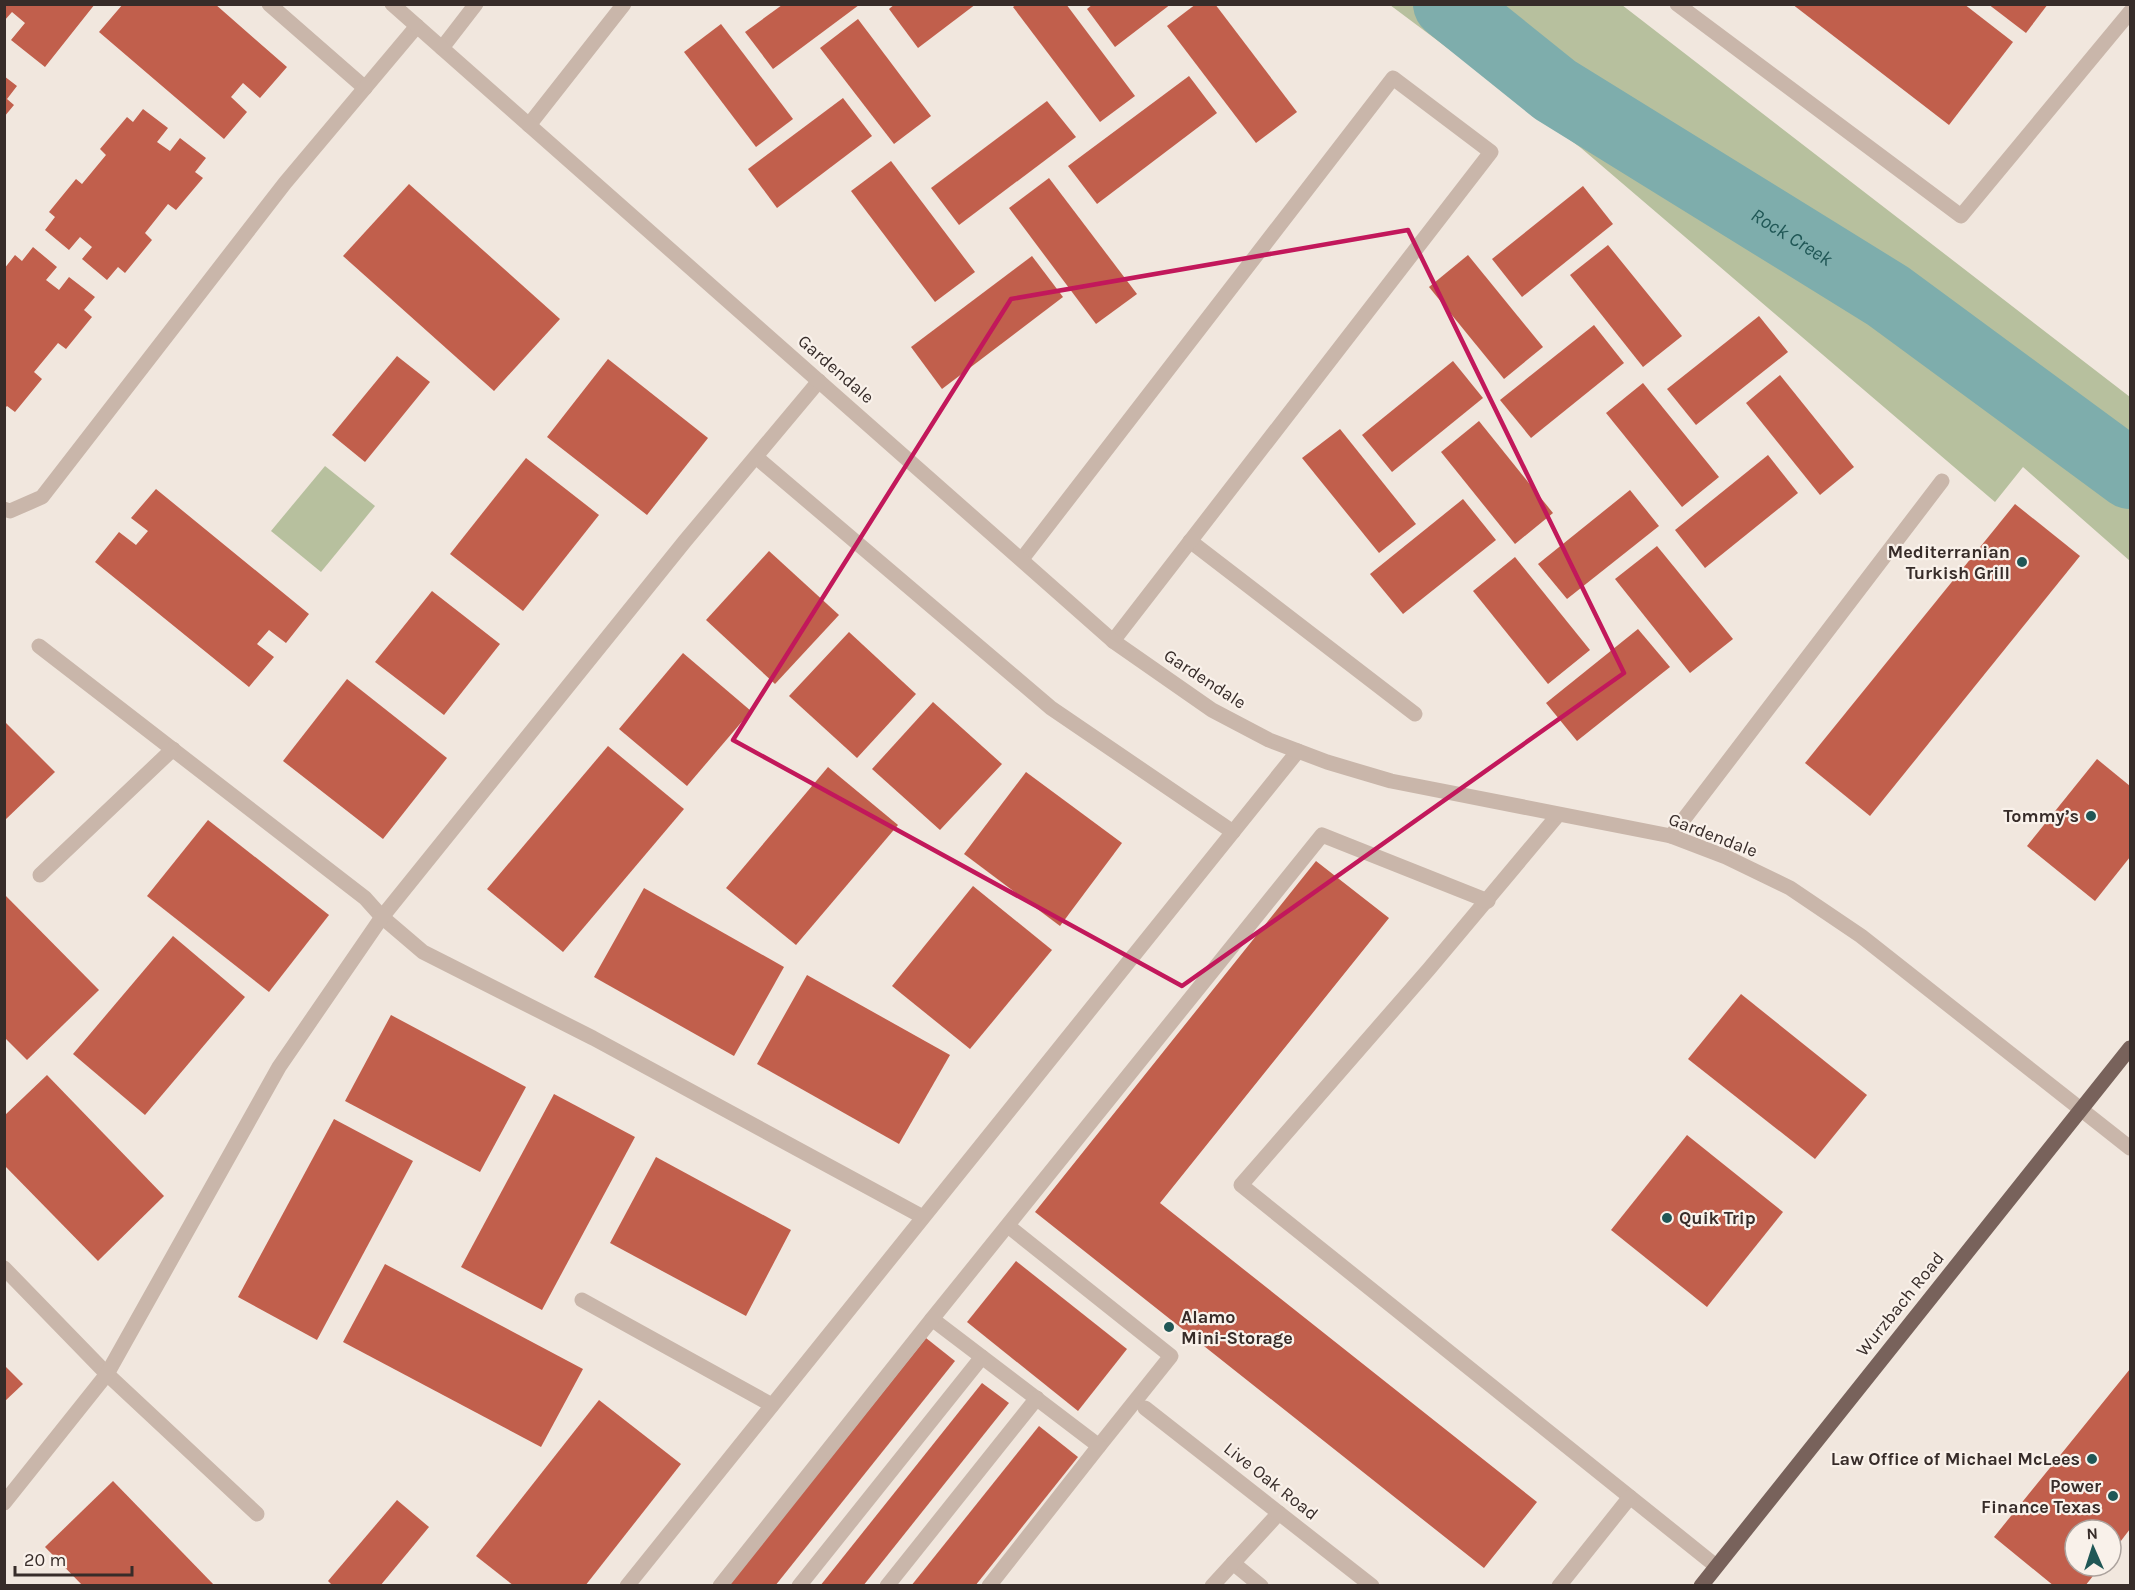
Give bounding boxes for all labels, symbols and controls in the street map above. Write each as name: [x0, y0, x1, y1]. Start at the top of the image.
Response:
water label: Rock Creek: [1747, 203, 1838, 271]
street label: Gardendale: [793, 330, 879, 408]
place label: Mediterranian Turkish Grill: [1888, 541, 2010, 584]
marker: Mediterranian Turkish Grill: [2015, 555, 2029, 569]
street label: Gardendale: [1160, 644, 1250, 714]
place label: Tommy’s: [2003, 805, 2079, 827]
street label: Gardendale: [1665, 808, 1761, 862]
marker: Tommy’s: [2084, 809, 2098, 823]
place label: Quik Trip: [1679, 1207, 1756, 1229]
marker: Quik Trip: [1660, 1211, 1674, 1225]
street label: Wurzbach Road: [1851, 1247, 1949, 1361]
place label: Alamo Mini-Storage: [1181, 1306, 1293, 1349]
marker: Alamo Mini-Storage: [1162, 1320, 1176, 1334]
street label: Live Oak Road: [1219, 1437, 1323, 1525]
place label: Law Office of Michael McLees: [1831, 1448, 2080, 1470]
marker: Law Office of Michael McLees: [2085, 1452, 2099, 1466]
place label: Power Finance Texas: [1981, 1475, 2101, 1518]
marker: Power Finance Texas: [2106, 1489, 2120, 1503]
north arrow: [2063, 1518, 2123, 1578]
text: N: [2086, 1524, 2098, 1543]
scale bar: [15, 1539, 132, 1577]
text: 20 m: [24, 1549, 66, 1571]

